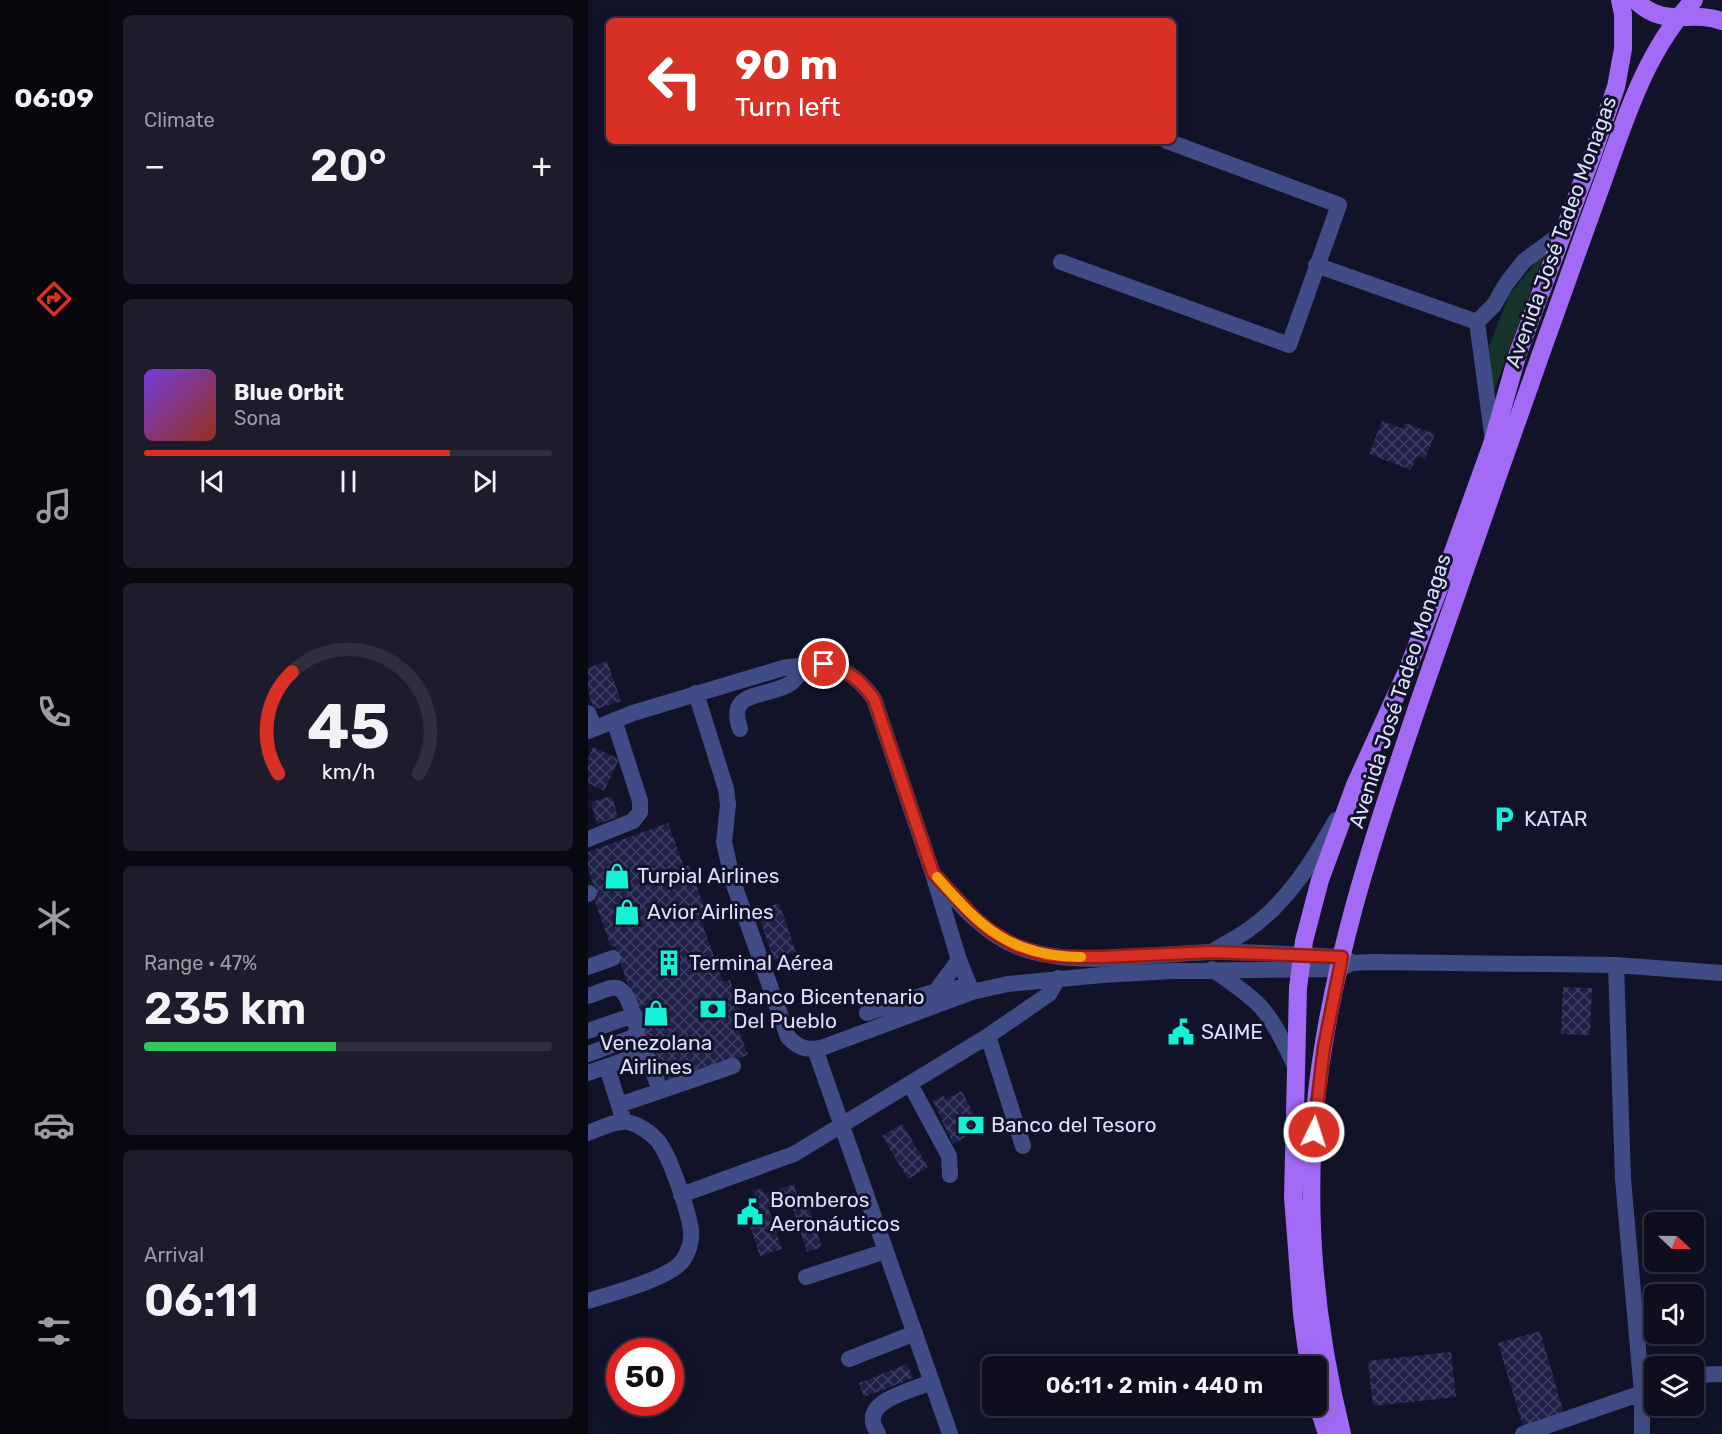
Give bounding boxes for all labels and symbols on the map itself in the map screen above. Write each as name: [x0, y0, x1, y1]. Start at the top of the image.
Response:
street label: Avenida José Tadeo Monagas: [1500, 93, 1621, 371]
street label: Avenida José Tadeo Monagas: [1343, 550, 1456, 831]
pin: [798, 638, 849, 689]
parking icon: KATAR: [1489, 804, 1519, 834]
place label: KATAR: [1524, 806, 1588, 831]
shop icon: Turpial Airlines: [602, 861, 632, 891]
place label: Turpial Airlines: [637, 863, 780, 888]
shop icon: Avior Airlines: [612, 897, 642, 927]
place label: Avior Airlines: [647, 899, 774, 924]
building icon: Terminal Aérea: [654, 948, 684, 978]
place label: Terminal Aérea: [689, 950, 833, 975]
place label: Banco Bicentenario Del Pueblo: [733, 984, 925, 1033]
bank icon: Banco Bicentenario Del Pueblo: [698, 994, 728, 1024]
shop icon: Venezolana Airlines: [641, 998, 671, 1028]
public building icon: SAIME: [1166, 1017, 1196, 1047]
place label: SAIME: [1201, 1019, 1263, 1044]
place label: Venezolana Airlines: [600, 1030, 712, 1079]
position arrow: [1282, 1100, 1346, 1164]
bank icon: Banco del Tesoro: [956, 1110, 986, 1140]
place label: Banco del Tesoro: [991, 1112, 1157, 1137]
place label: Bomberos Aeronáuticos: [770, 1187, 900, 1236]
public building icon: Bomberos Aeronáuticos: [735, 1197, 765, 1227]
north arrow: [1644, 1212, 1704, 1272]
speed limit sign: 50: [606, 1338, 684, 1416]

